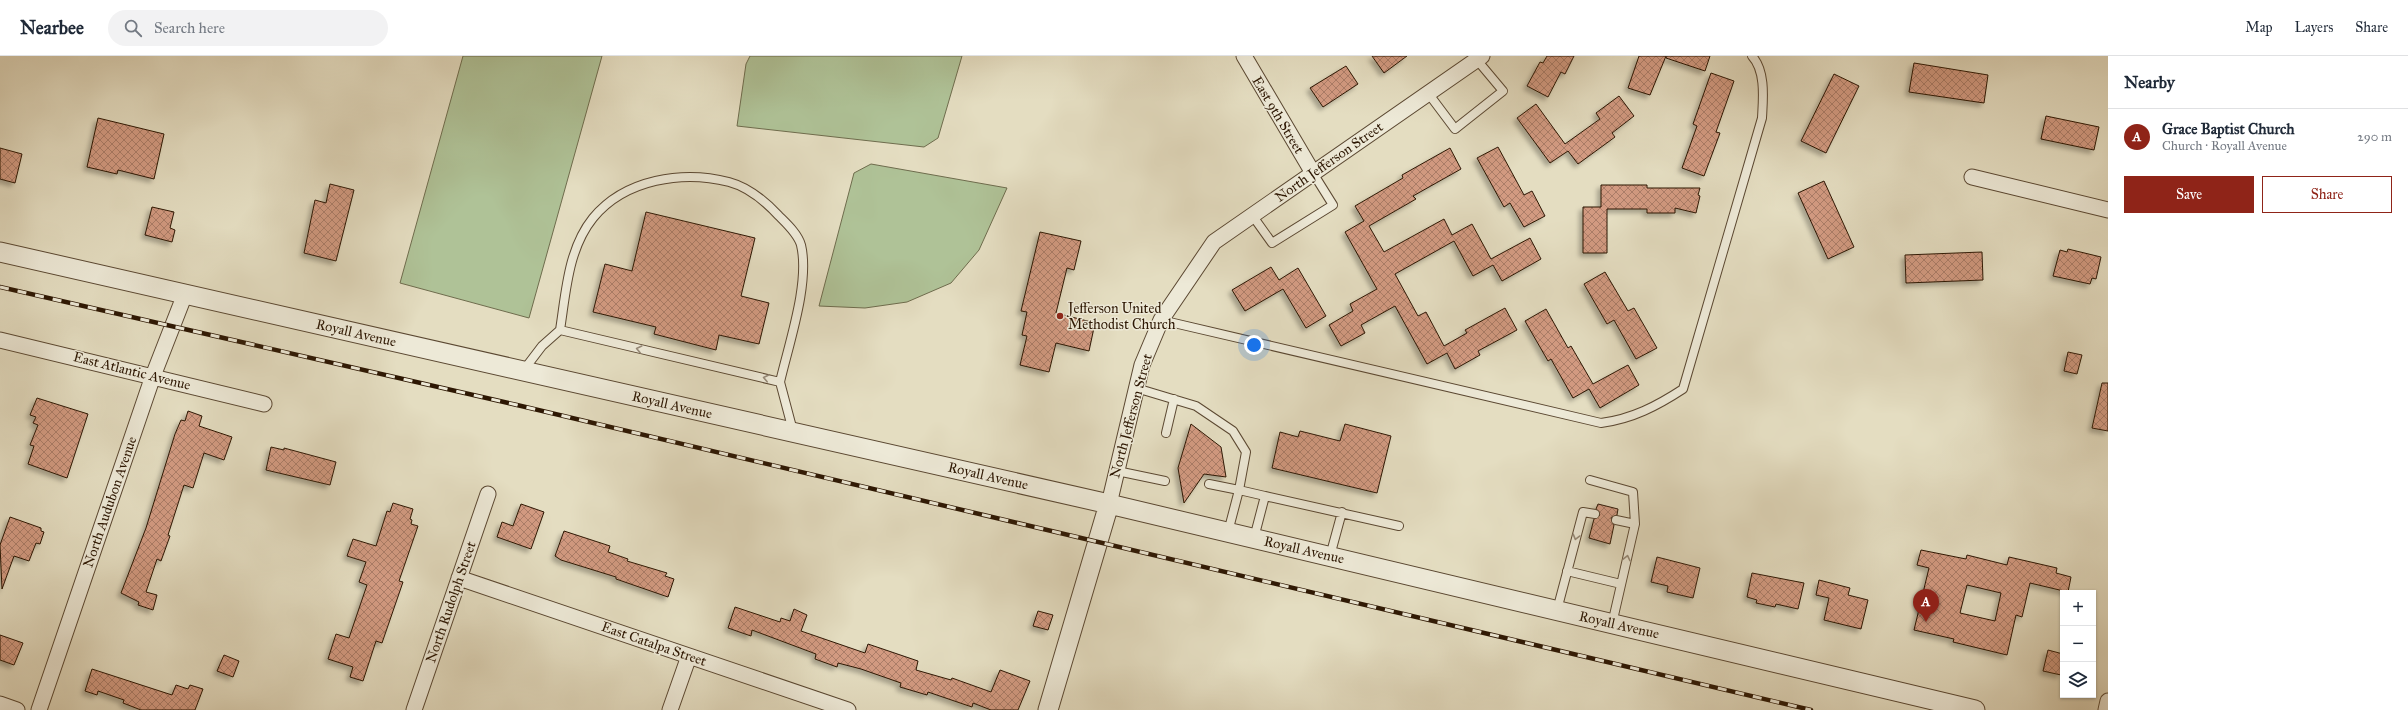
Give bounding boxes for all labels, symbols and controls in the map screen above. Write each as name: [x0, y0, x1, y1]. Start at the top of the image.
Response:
search box: [108, 10, 388, 46]
text: Nearbee: [20, 16, 84, 39]
icon: search: [122, 17, 144, 39]
text: Search here: [154, 19, 225, 37]
text: Map: [2245, 19, 2273, 36]
text: Layers: [2295, 19, 2333, 36]
text: Share: [2355, 19, 2388, 36]
text: Nearby: [2124, 72, 2175, 93]
street label: East 9th Street: [1248, 73, 1308, 157]
street label: North Jefferson Street: [1272, 118, 1387, 207]
text: Grace Baptist Church: [2162, 120, 2295, 138]
text: A: [2133, 129, 2141, 145]
text: 290 m: [2357, 129, 2392, 145]
text: Church · Royall Avenue: [2162, 138, 2287, 154]
button: Save: [2124, 176, 2254, 213]
button: Share: [2262, 176, 2392, 213]
place label: Jefferson United Methodist Church: [1066, 300, 1176, 333]
marker: Jefferson United Methodist Church: [1055, 311, 1065, 321]
street label: Royall Avenue: [314, 316, 398, 351]
your location: [1244, 335, 1264, 355]
one-way arrow: [636, 345, 642, 353]
street label: East Atlantic Avenue: [72, 348, 193, 394]
street label: North Jefferson Street: [1106, 352, 1157, 480]
one-way arrow: [762, 375, 769, 383]
street label: Royall Avenue: [630, 388, 714, 423]
street label: North Audubon Avenue: [80, 434, 140, 570]
street label: Royall Avenue: [946, 459, 1030, 494]
street label: Royall Avenue: [1262, 533, 1346, 568]
one-way arrow: [1572, 533, 1581, 540]
street label: North Rudolph Street: [422, 539, 480, 665]
one-way arrow: [1622, 555, 1630, 561]
pin: A: [1913, 589, 1939, 622]
map controls: [2060, 590, 2096, 698]
button: +: [2060, 590, 2096, 626]
street label: Royall Avenue: [1577, 608, 1661, 643]
street label: East Catalpa Street: [599, 618, 709, 670]
button: −: [2060, 626, 2096, 662]
button: layers: [2060, 662, 2096, 698]

